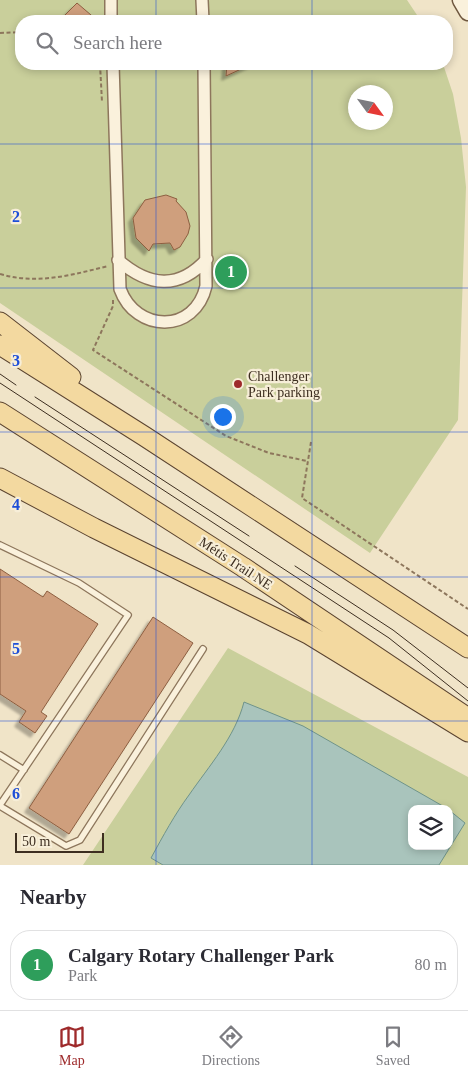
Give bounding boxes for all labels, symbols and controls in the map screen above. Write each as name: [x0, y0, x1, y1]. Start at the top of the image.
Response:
search box: [15, 15, 453, 70]
icon: search: [33, 29, 61, 57]
text: Search here: [73, 32, 162, 53]
north arrow: [348, 85, 393, 130]
text: 2: [12, 208, 20, 225]
pin: 1: [215, 253, 247, 291]
text: 3: [12, 352, 20, 369]
place label: Challenger Park parking: [248, 369, 320, 400]
marker: Challenger Park parking: [232, 378, 244, 390]
your location: [210, 404, 236, 430]
text: 4: [12, 496, 20, 513]
street label: Métis Trail NE: [196, 534, 275, 593]
text: 5: [12, 640, 20, 657]
text: 6: [12, 785, 20, 802]
map controls: [408, 805, 453, 850]
button: layers: [408, 805, 453, 850]
scale bar: [15, 830, 104, 853]
text: 50 m: [22, 834, 50, 849]
text: Nearby: [20, 885, 87, 909]
text: Calgary Rotary Challenger Park: [68, 945, 334, 966]
text: 1: [33, 956, 41, 973]
text: 80 m: [415, 956, 447, 973]
text: Park: [68, 967, 97, 984]
tab: Map: [58, 1023, 86, 1069]
tab: Directions: [202, 1023, 260, 1069]
tab: Saved: [376, 1023, 410, 1069]

